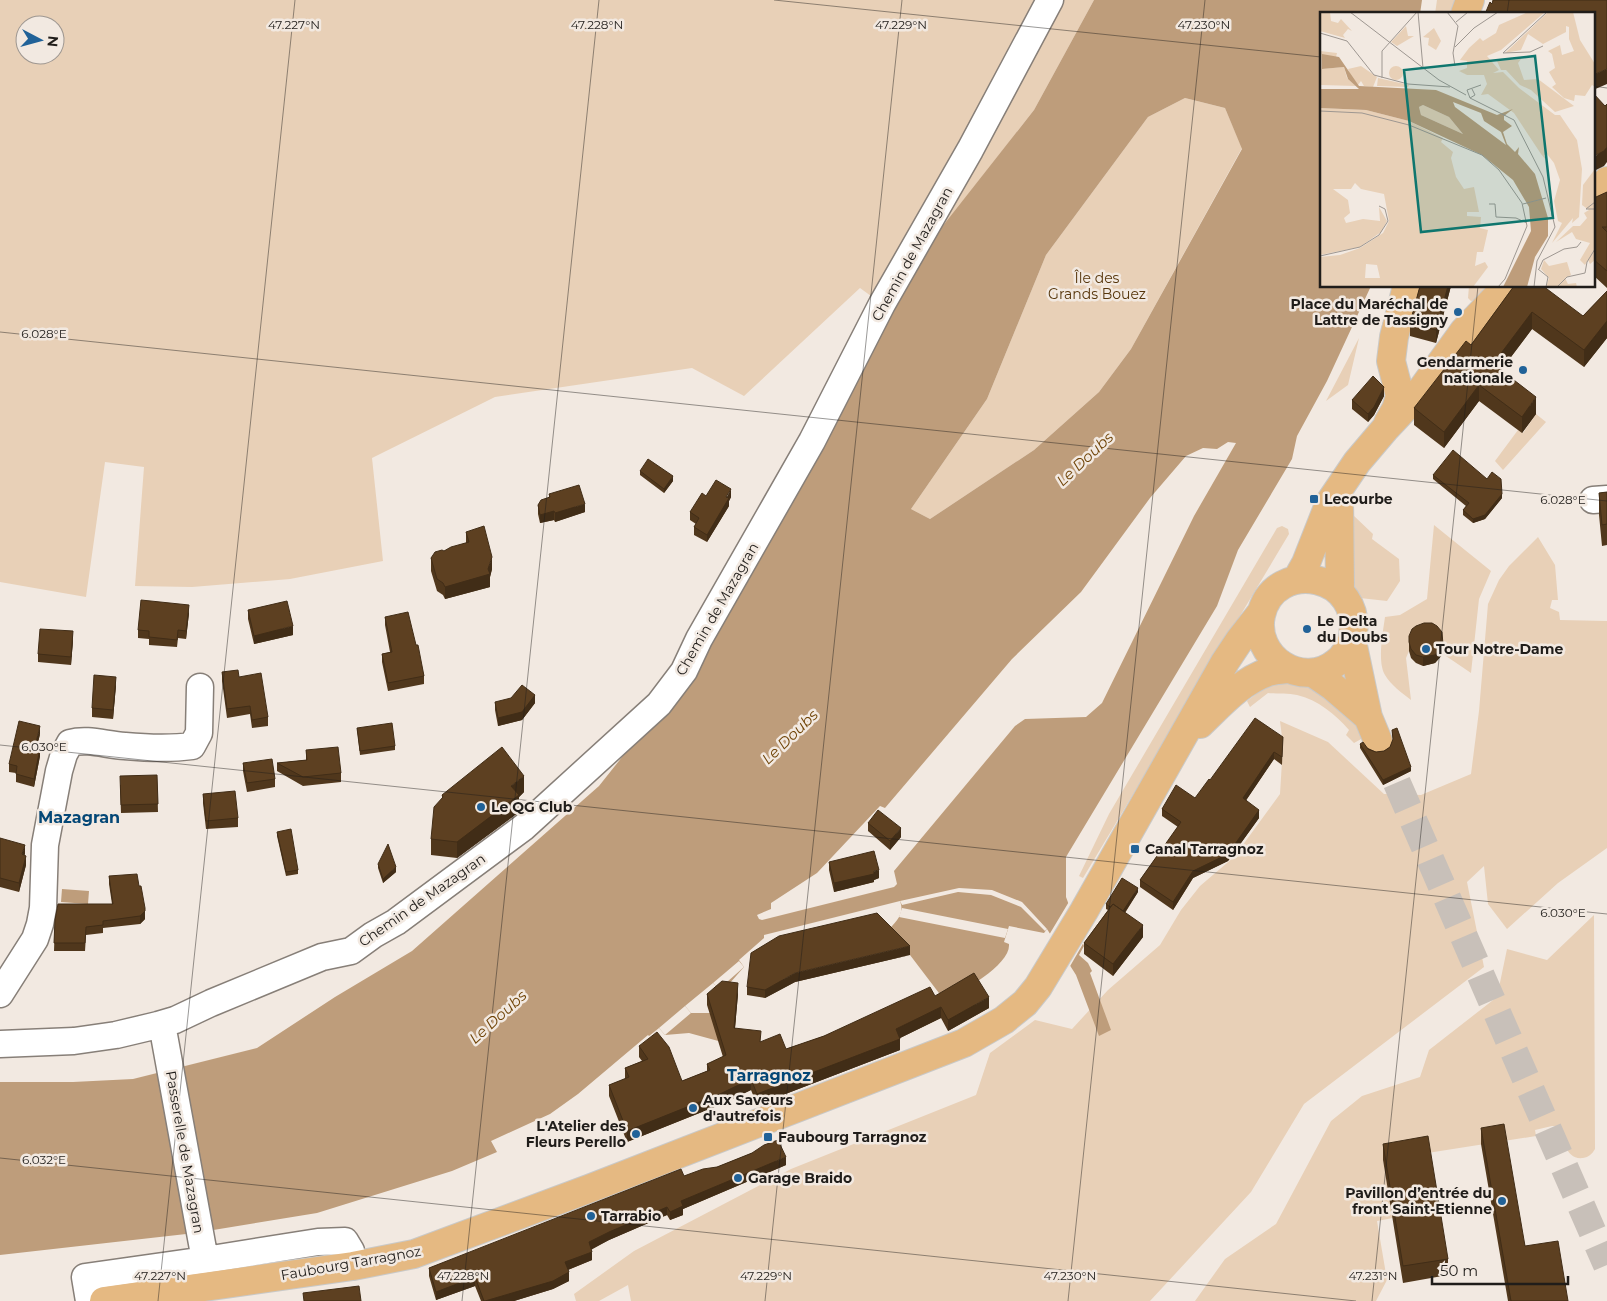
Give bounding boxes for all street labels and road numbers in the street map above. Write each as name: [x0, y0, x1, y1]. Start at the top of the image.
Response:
street label: Chemin de Mazagran: [868, 184, 956, 324]
street label: Chemin de Mazagran: [672, 539, 762, 679]
street label: Chemin de Mazagran: [355, 849, 489, 951]
street label: Passerelle de Mazagran: [162, 1069, 208, 1235]
street label: Faubourg Tarragnoz: [279, 1242, 423, 1284]

